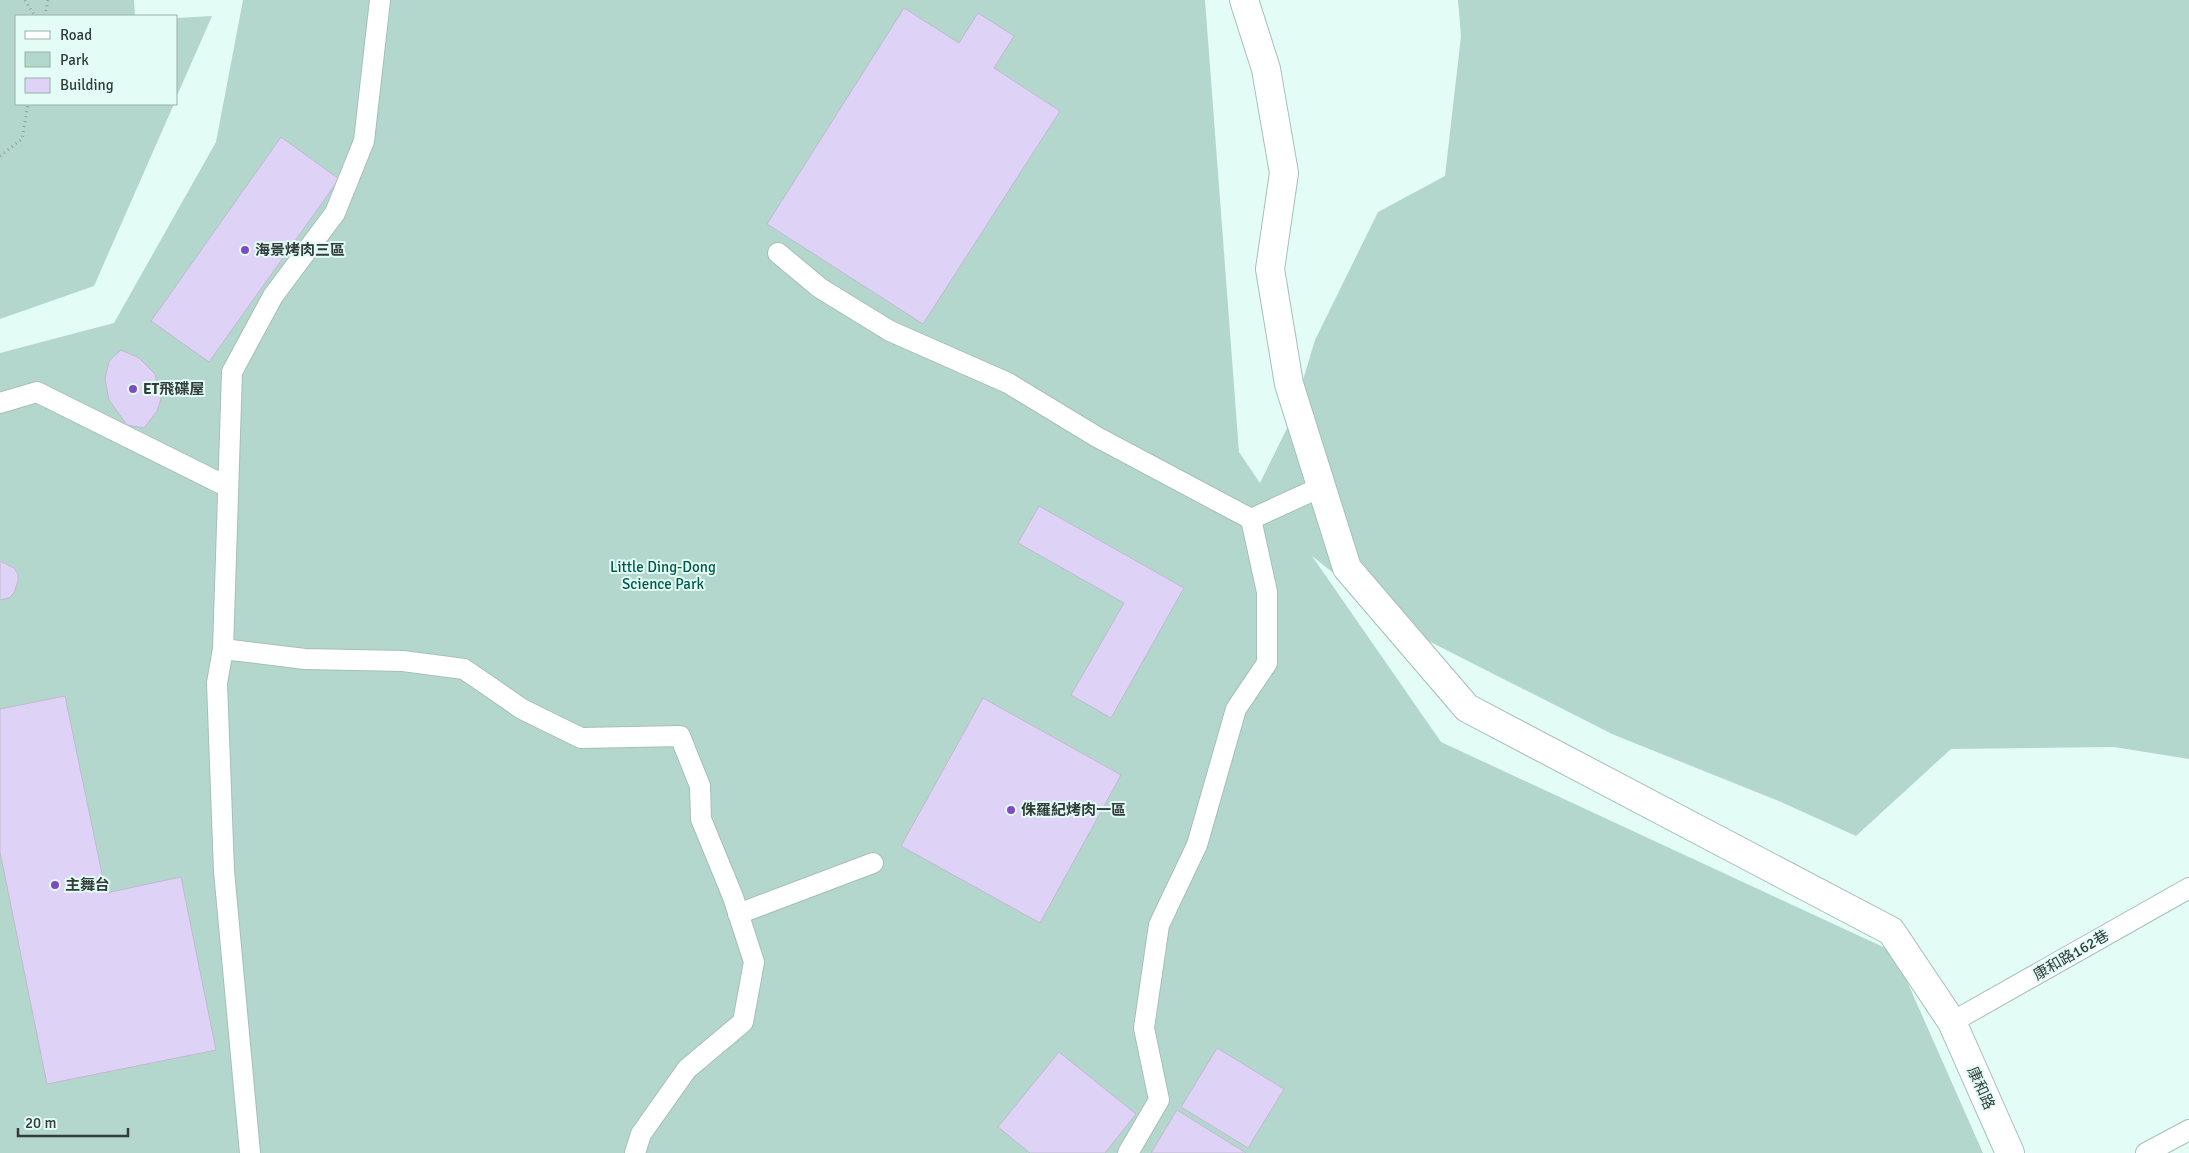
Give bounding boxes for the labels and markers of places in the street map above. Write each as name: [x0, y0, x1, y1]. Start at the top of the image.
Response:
place label: 海景烤肉三區: [255, 241, 345, 259]
marker: 海景烤肉三區: [239, 244, 251, 256]
place label: ET飛碟屋: [143, 380, 204, 398]
marker: ET飛碟屋: [127, 383, 139, 395]
place label: 侏羅紀烤肉一區: [1021, 801, 1126, 819]
marker: 侏羅紀烤肉一區: [1005, 804, 1017, 816]
place label: 主舞台: [65, 876, 110, 894]
marker: 主舞台: [49, 879, 61, 891]

